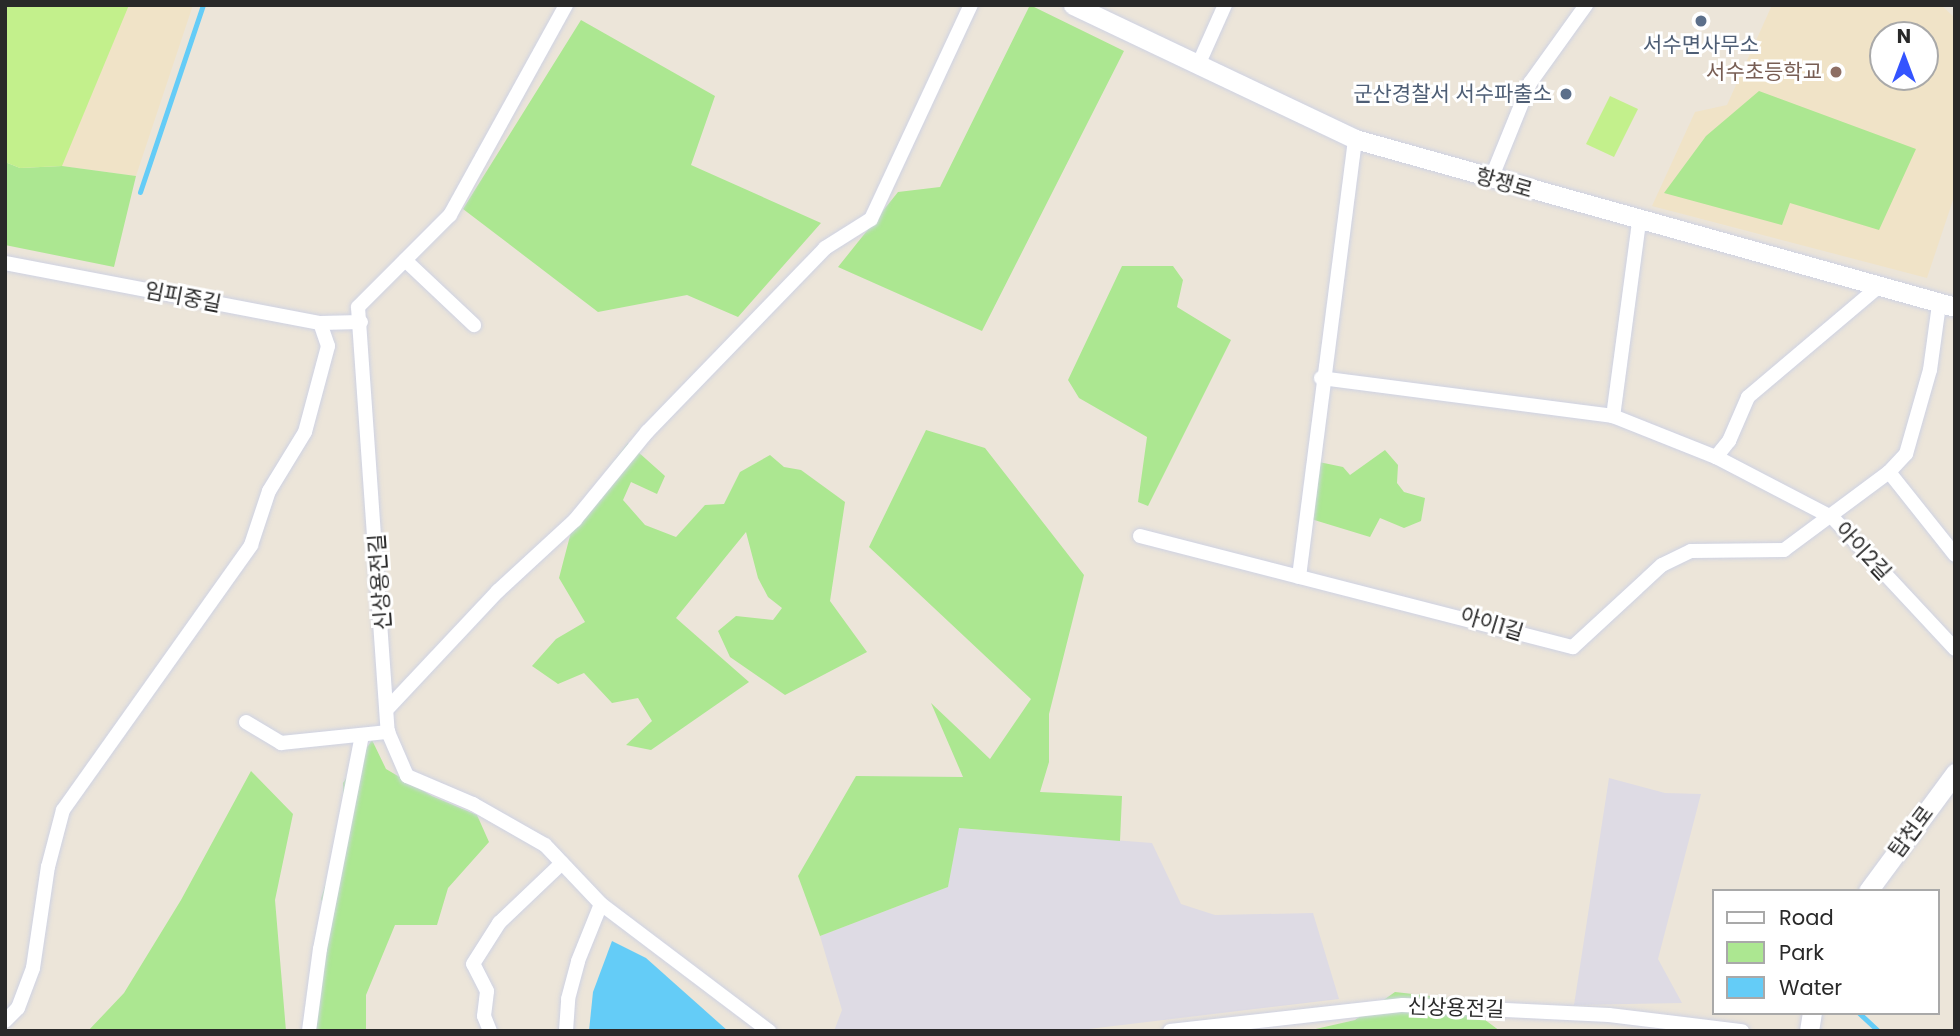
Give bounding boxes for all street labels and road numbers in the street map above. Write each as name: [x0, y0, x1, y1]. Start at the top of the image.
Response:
street label: 항쟁로: [1473, 163, 1535, 203]
street label: 임피중길: [143, 277, 223, 317]
street label: 아이2길: [1830, 517, 1896, 585]
street label: 신상용전길: [364, 533, 396, 631]
street label: 아이1길: [1457, 602, 1527, 646]
street label: 탑천로: [1883, 801, 1939, 863]
street label: 신상용전길: [1407, 994, 1505, 1022]

